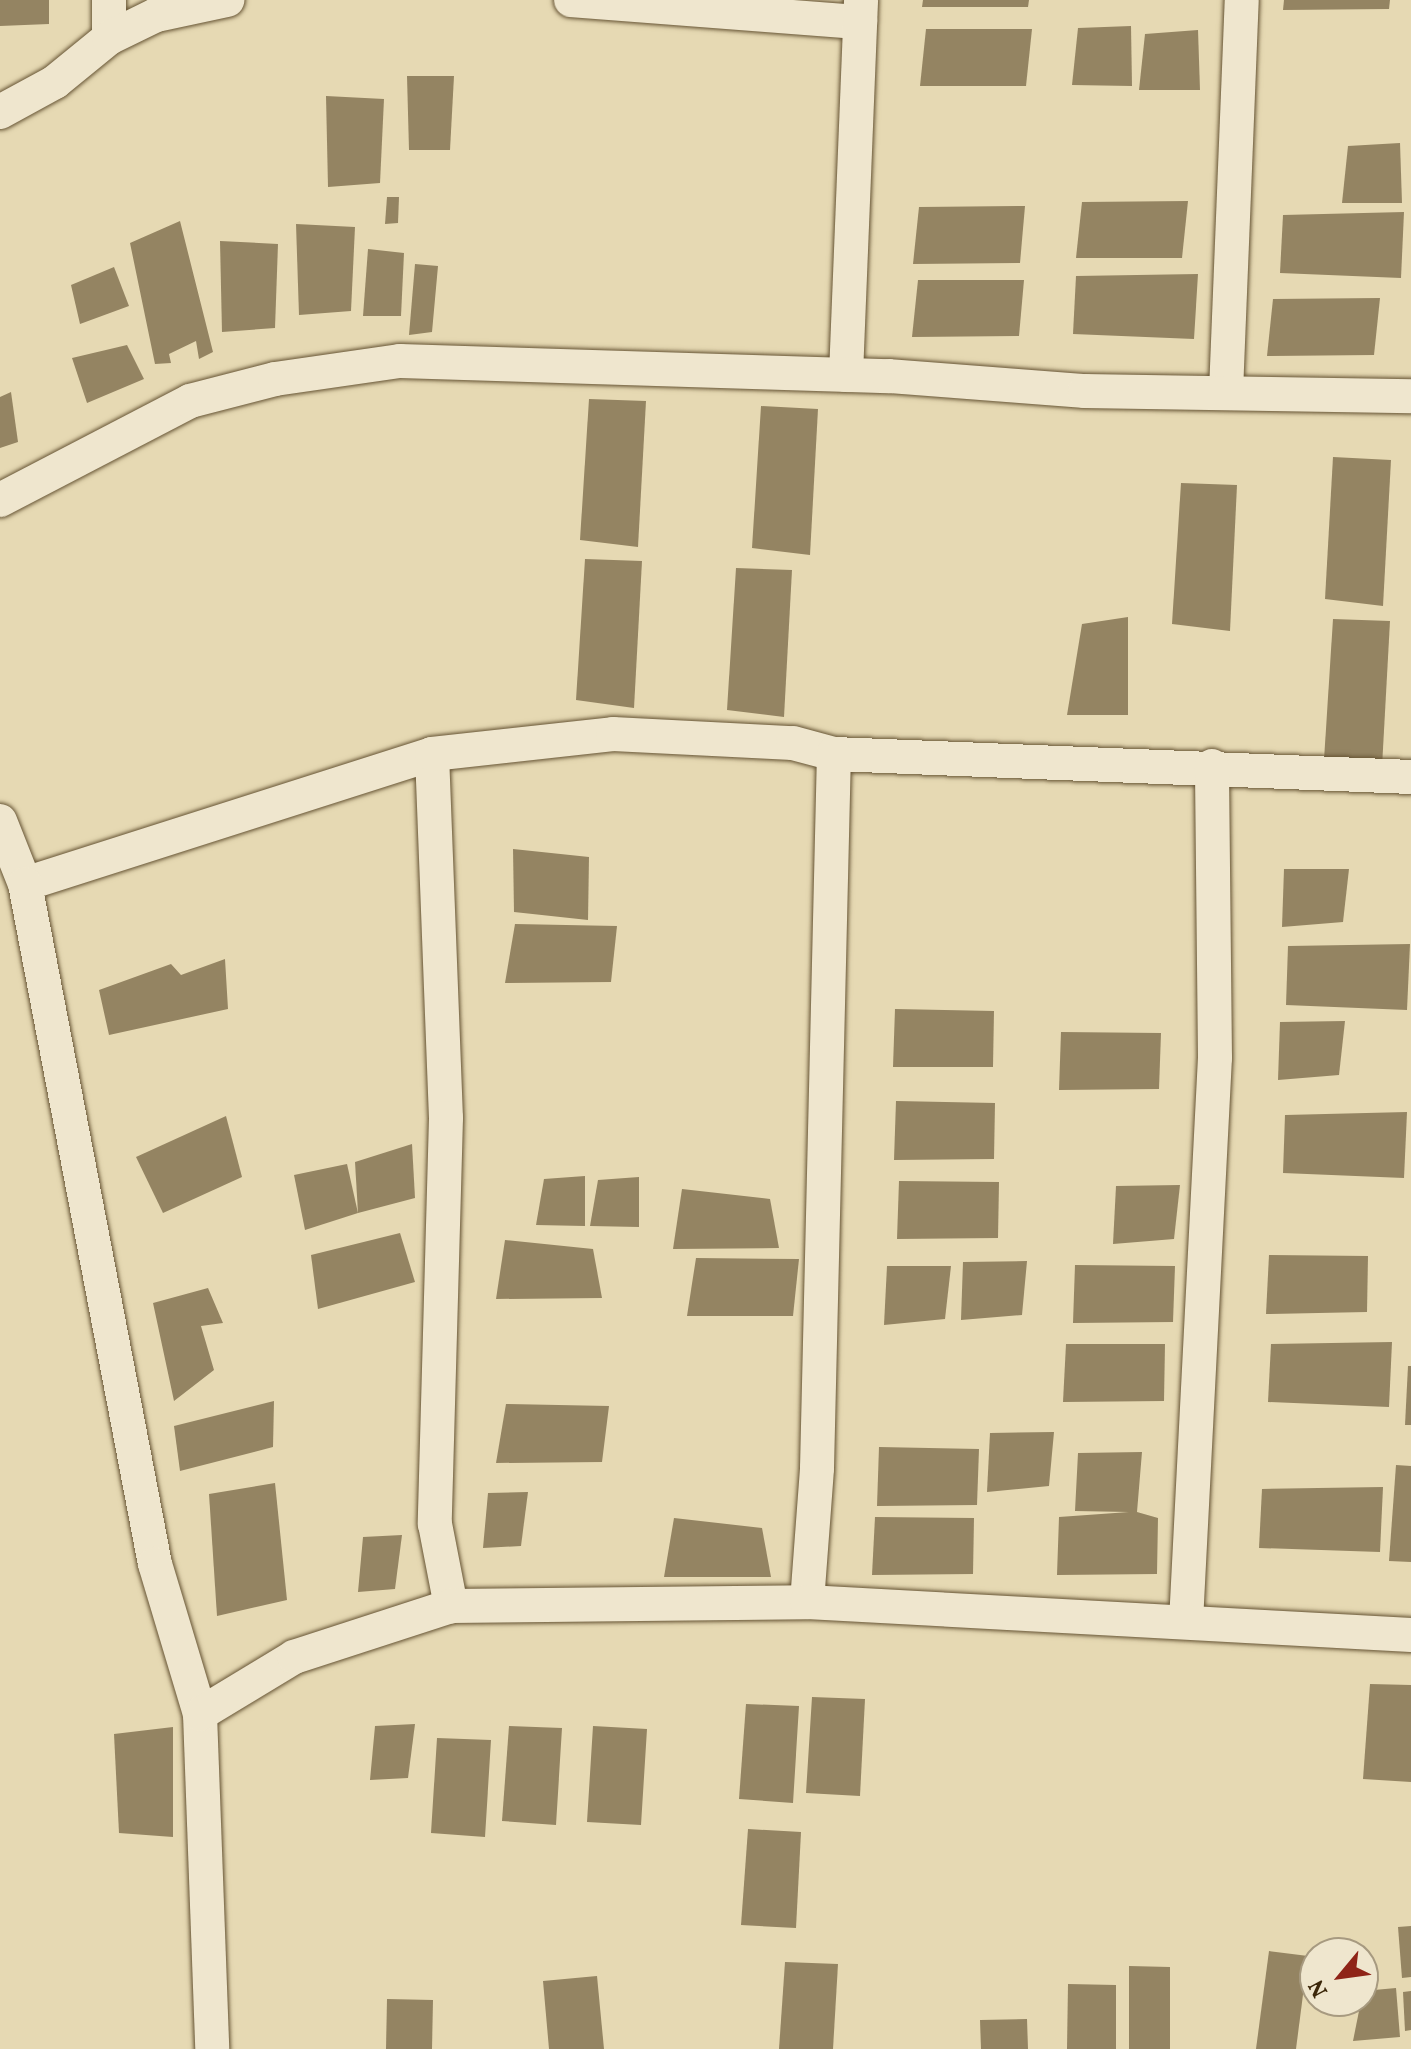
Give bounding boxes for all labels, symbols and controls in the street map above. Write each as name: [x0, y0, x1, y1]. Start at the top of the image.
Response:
north arrow: [1299, 1937, 1379, 2017]
text: N: [1302, 1973, 1337, 2002]

